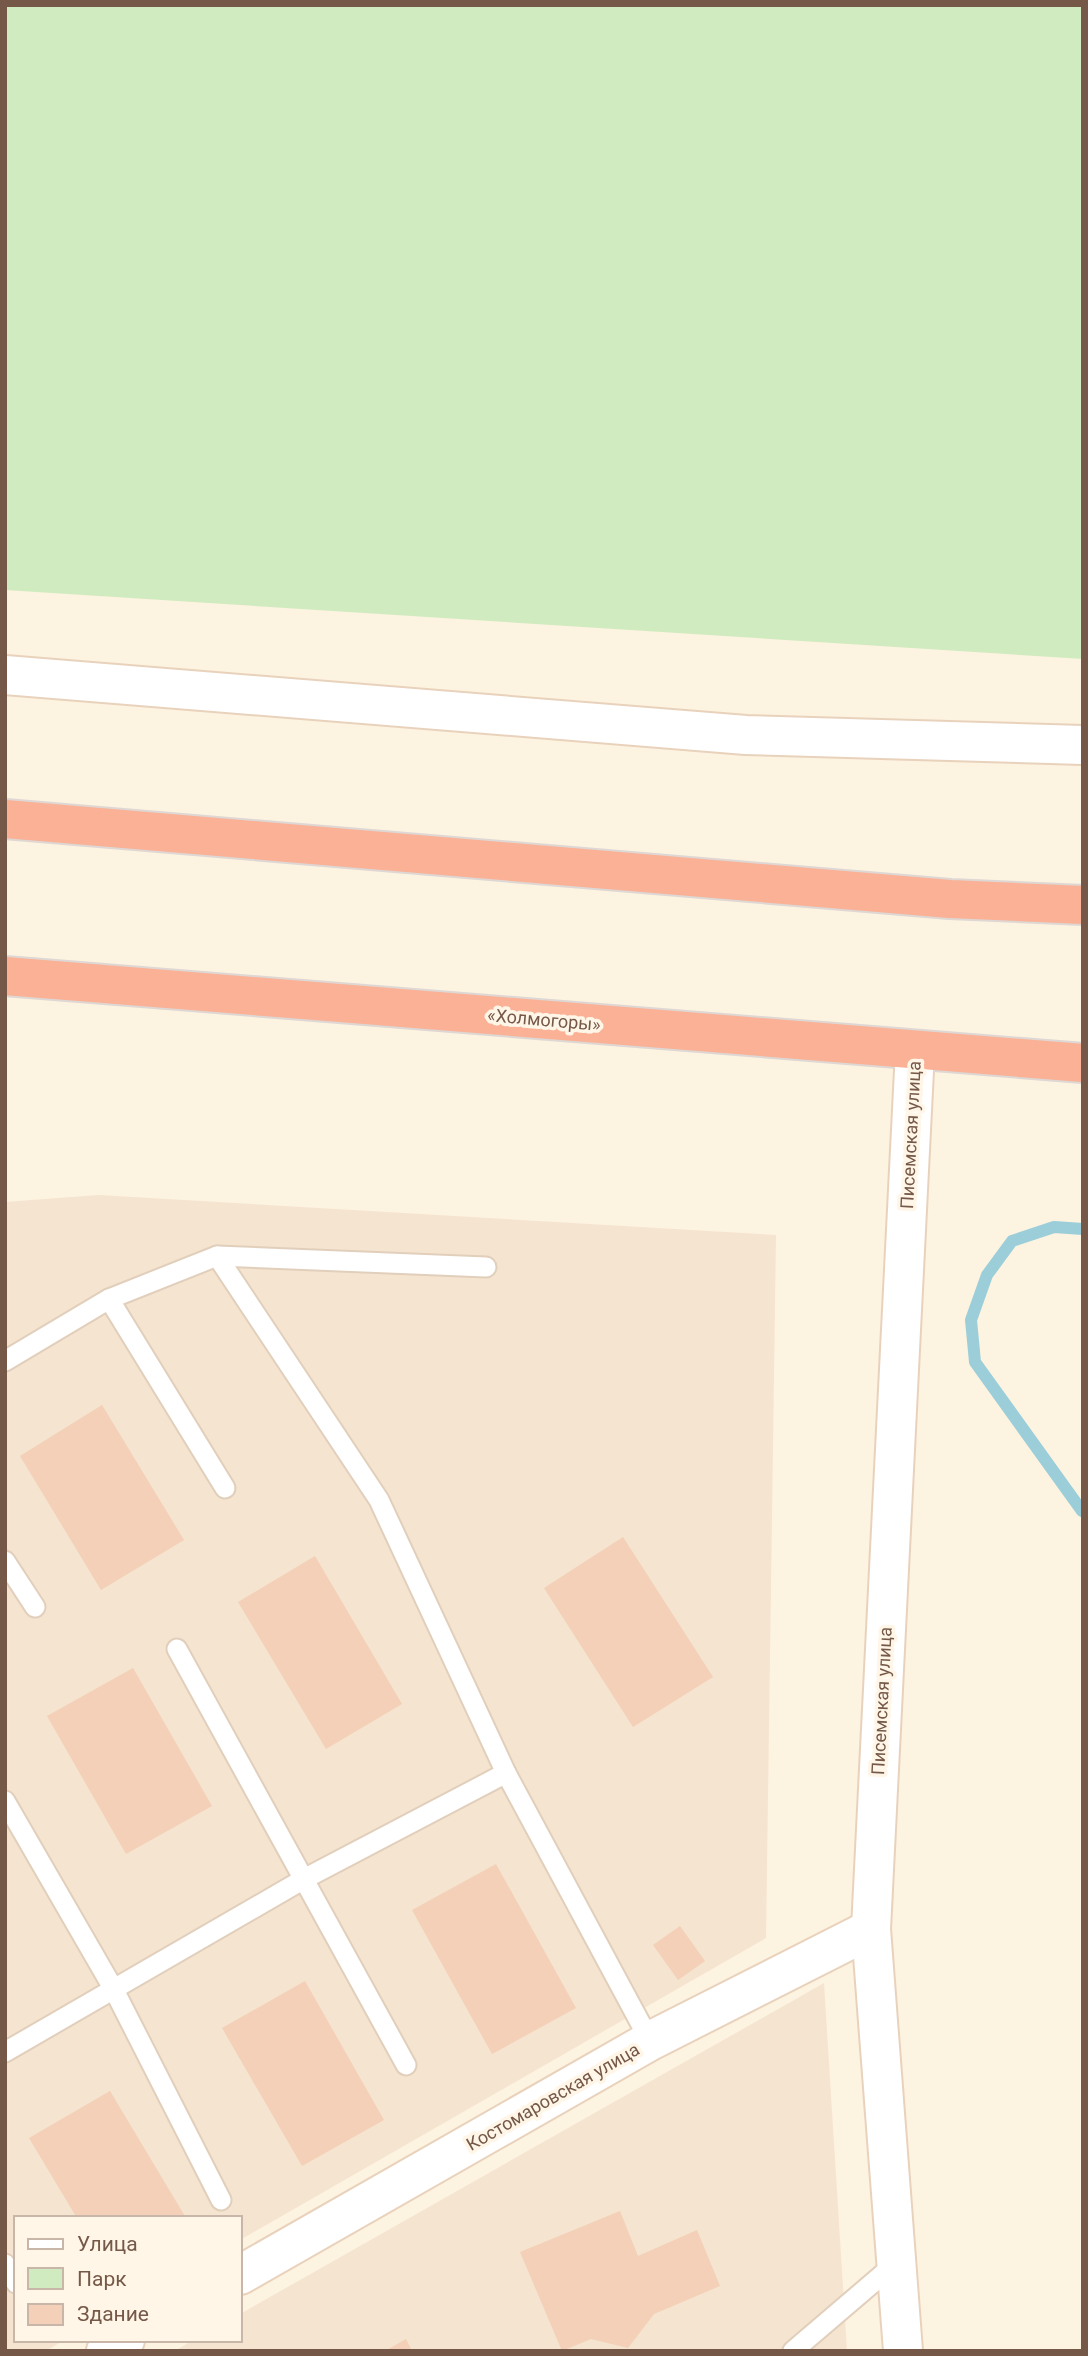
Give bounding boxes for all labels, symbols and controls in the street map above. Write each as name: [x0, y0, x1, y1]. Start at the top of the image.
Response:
street label: «Холмогоры»: [486, 1004, 602, 1035]
street label: Писемская улица: [896, 1060, 925, 1210]
street label: Писемская улица: [867, 1626, 896, 1776]
street label: Костомаровская улица: [463, 2038, 643, 2155]
legend: [14, 2216, 242, 2342]
text: Улица: [77, 2232, 138, 2256]
text: Парк: [77, 2267, 127, 2291]
text: Здание: [77, 2302, 149, 2326]

